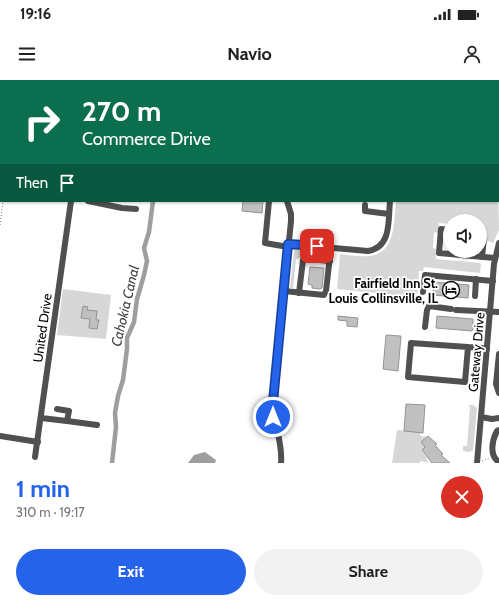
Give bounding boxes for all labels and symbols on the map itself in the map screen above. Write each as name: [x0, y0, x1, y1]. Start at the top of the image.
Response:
pin: [300, 229, 334, 263]
water label: Cahokia Canal: [107, 263, 143, 348]
place label: Fairfield Inn St. Louis Collinsville, IL: [328, 275, 438, 306]
hotel icon: Fairfield Inn St. Louis Collinsville, IL: [441, 280, 461, 300]
street label: United Drive: [29, 292, 55, 364]
street label: Gateway Drive: [465, 311, 487, 392]
position arrow: [252, 396, 294, 438]

